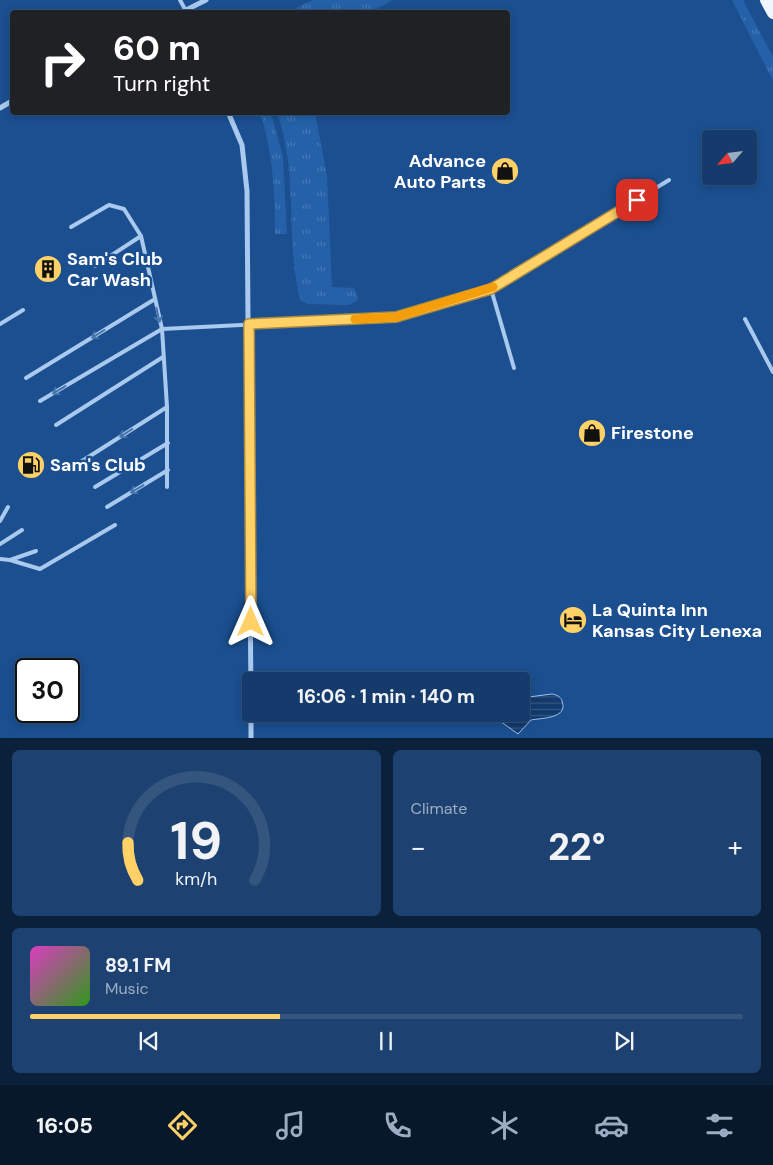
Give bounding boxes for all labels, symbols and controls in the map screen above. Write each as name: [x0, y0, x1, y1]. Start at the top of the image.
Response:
text: 60 m: [113, 25, 201, 71]
icon: right: [30, 30, 95, 95]
text: Turn right: [113, 69, 210, 98]
north arrow: [702, 130, 758, 185]
map controls: [702, 130, 757, 185]
place label: Advance Auto Parts: [394, 149, 486, 194]
shop icon: Advance Auto Parts: [490, 156, 520, 186]
pin: [616, 179, 658, 221]
icon: arrive: [623, 186, 651, 214]
place label: Sam's Club Car Wash: [67, 247, 163, 292]
building icon: Sam's Club Car Wash: [33, 254, 63, 284]
one-way arrow: [154, 307, 163, 323]
one-way arrow: [92, 329, 106, 339]
one-way arrow: [53, 385, 67, 395]
shop icon: Firestone: [577, 418, 607, 448]
place label: Firestone: [611, 421, 694, 445]
one-way arrow: [120, 428, 134, 438]
fuel station icon: Sam's Club: [16, 450, 46, 480]
place label: Sam's Club: [50, 453, 146, 477]
one-way arrow: [131, 484, 145, 494]
position arrow: [224, 595, 276, 647]
place label: La Quinta Inn Kansas City Lenexa: [592, 598, 762, 643]
hotel icon: La Quinta Inn Kansas City Lenexa: [558, 605, 588, 635]
speed limit sign: 30: [15, 658, 80, 723]
text: 16:06 · 1 min · 140 m: [297, 684, 475, 709]
text: Climate: [411, 798, 467, 819]
text: 19: [170, 807, 222, 875]
text: 22°: [548, 822, 606, 872]
text: −: [411, 829, 426, 866]
text: +: [728, 829, 743, 866]
text: km/h: [175, 867, 217, 891]
text: 89.1 FM: [105, 953, 171, 978]
text: Music: [105, 978, 149, 999]
icon: previous: [135, 1027, 163, 1055]
icon: pause: [372, 1027, 400, 1055]
icon: next: [610, 1027, 638, 1055]
icon: directions: [165, 1108, 200, 1143]
icon: music: [273, 1108, 308, 1143]
icon: phone: [380, 1108, 415, 1143]
icon: climate: [487, 1108, 522, 1143]
icon: car: [594, 1108, 629, 1143]
icon: filters: [702, 1108, 737, 1143]
text: 16:05: [36, 1111, 93, 1140]

